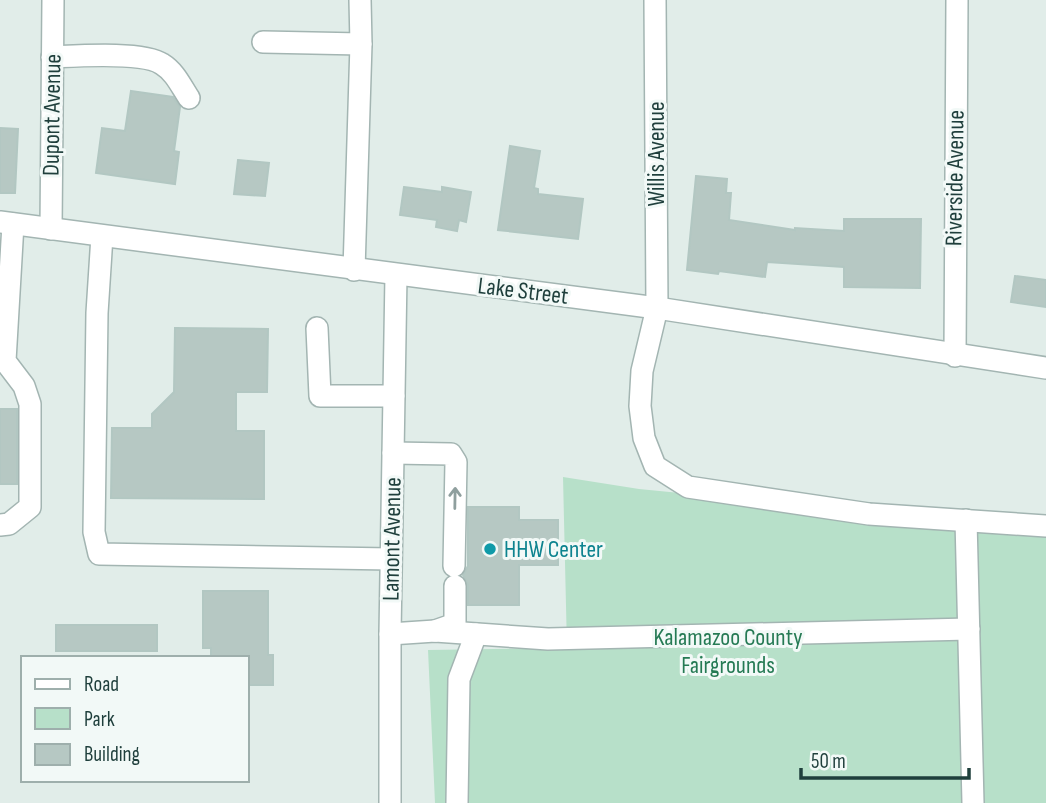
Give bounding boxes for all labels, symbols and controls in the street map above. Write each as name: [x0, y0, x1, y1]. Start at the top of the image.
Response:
street label: Dupont Avenue: [36, 54, 68, 176]
street label: Willis Avenue: [642, 101, 671, 207]
street label: Riverside Avenue: [939, 110, 971, 246]
street label: Lake Street: [476, 271, 570, 311]
street label: Lamont Avenue: [376, 477, 408, 601]
one-way arrow: [448, 487, 462, 510]
place label: HHW Center: [504, 535, 603, 564]
marker: HHW Center: [482, 541, 498, 557]
park label: Kalamazoo County Fairgrounds: [654, 623, 802, 680]
legend: [21, 656, 248, 782]
text: Road: [84, 672, 119, 697]
text: Park: [84, 707, 115, 732]
scale bar: [801, 736, 969, 780]
text: Building: [84, 742, 140, 767]
text: 50 m: [811, 749, 846, 774]

